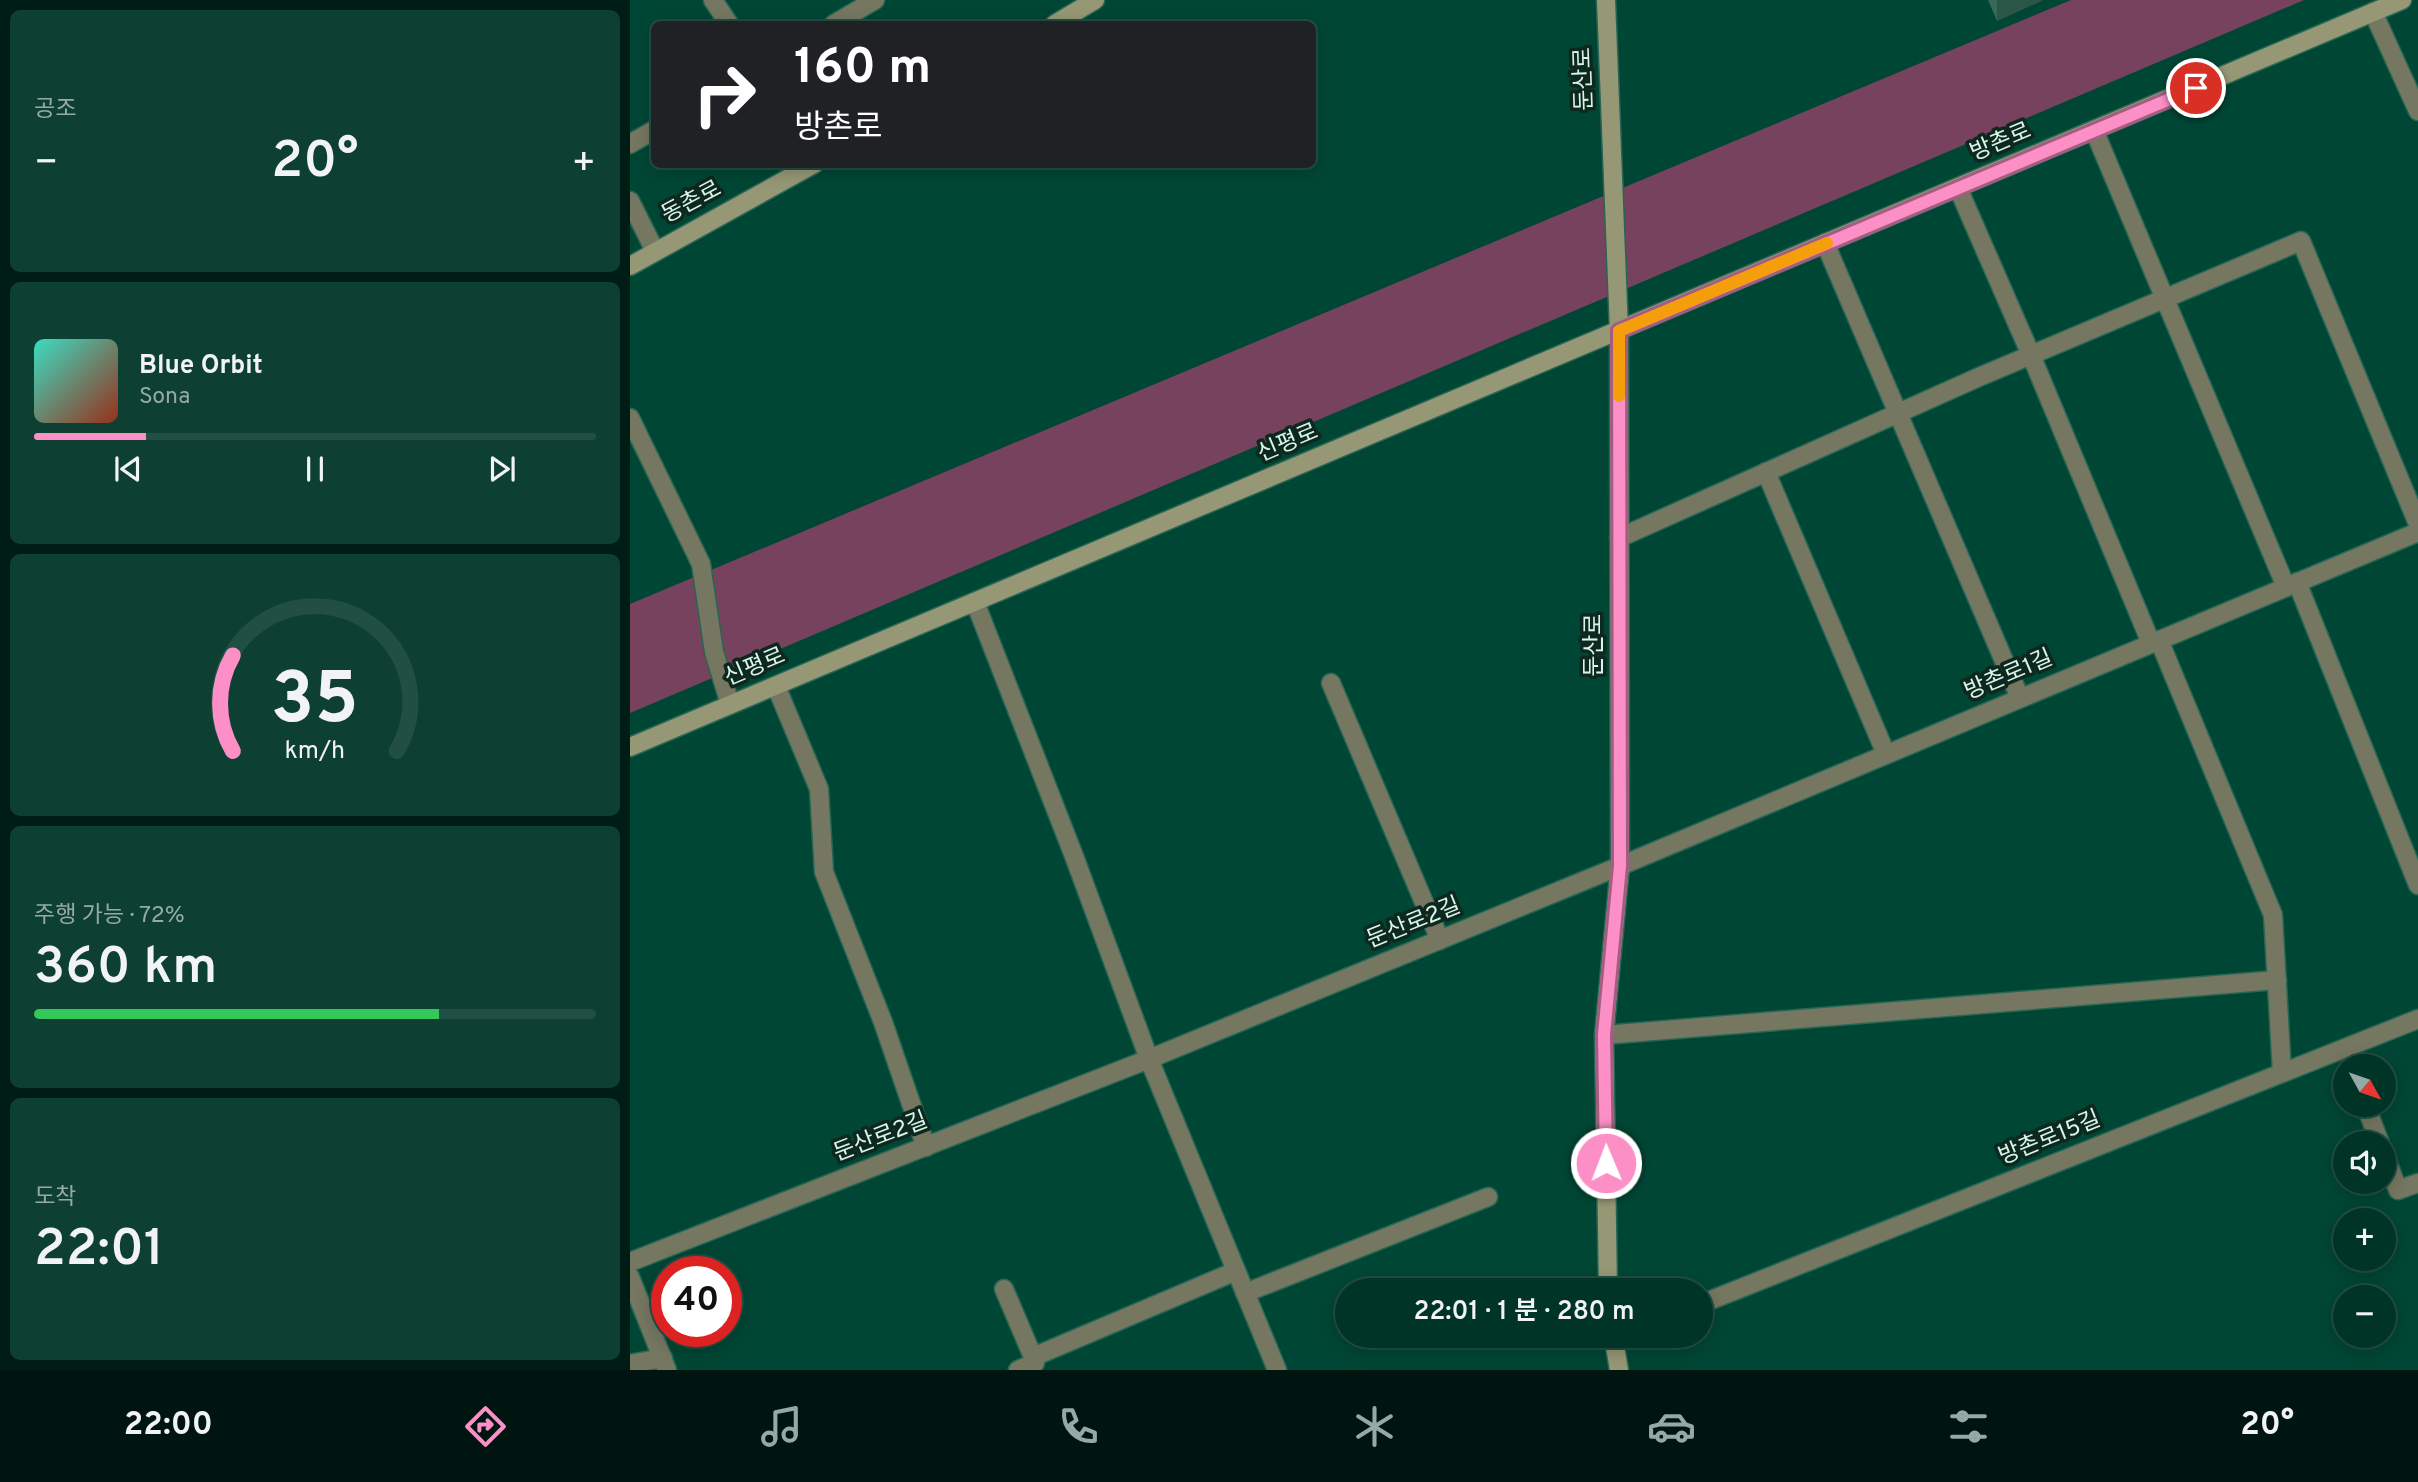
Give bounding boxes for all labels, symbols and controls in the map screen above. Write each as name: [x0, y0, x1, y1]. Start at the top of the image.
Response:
text: 160 m: [794, 39, 931, 101]
street label: 둔산로: [1569, 47, 1601, 111]
icon: right: [679, 49, 770, 140]
pin: [2166, 58, 2226, 118]
icon: arrive: [2177, 69, 2215, 107]
text: 공조: [34, 96, 76, 125]
text: 방촌로: [794, 109, 882, 149]
street label: 방촌로: [1966, 117, 2036, 169]
text: 20°: [271, 130, 359, 196]
text: −: [34, 140, 59, 189]
text: +: [571, 140, 596, 189]
street label: 동촌로: [657, 175, 727, 231]
text: Blue Orbit: [139, 350, 263, 383]
text: Sona: [139, 383, 190, 412]
street label: 신평로: [1253, 418, 1323, 470]
icon: previous: [109, 450, 147, 488]
icon: pause: [296, 450, 334, 488]
icon: next: [483, 450, 521, 488]
street label: 둔산로: [1581, 613, 1610, 677]
street label: 신평로: [720, 642, 790, 694]
street label: 방촌로1길: [1960, 644, 2058, 708]
text: 35: [271, 657, 359, 749]
text: km/h: [285, 736, 345, 768]
street label: 둔산로2길: [1363, 892, 1465, 956]
text: 주행 가능 · 72%: [34, 902, 185, 931]
text: 360 km: [34, 936, 217, 1002]
north arrow: [2333, 1054, 2396, 1116]
map controls: [2333, 1054, 2396, 1348]
street label: 방촌로15길: [1995, 1105, 2105, 1173]
street label: 둔산로2길: [830, 1107, 932, 1169]
position arrow: [1569, 1126, 1643, 1200]
button: sound: [2333, 1131, 2396, 1194]
text: 도착: [34, 1184, 76, 1213]
button: +: [2333, 1208, 2396, 1271]
text: 22:01: [34, 1218, 164, 1284]
speed limit sign: 40: [651, 1256, 742, 1347]
button: −: [2333, 1285, 2396, 1348]
text: 22:01 · 1 분 · 280 m: [1414, 1296, 1634, 1329]
icon: directions: [461, 1402, 510, 1451]
icon: music: [757, 1402, 806, 1451]
icon: phone: [1054, 1402, 1103, 1451]
icon: climate: [1350, 1402, 1399, 1451]
icon: car: [1647, 1402, 1696, 1451]
icon: filters: [1944, 1402, 1993, 1451]
text: 22:00: [124, 1406, 213, 1446]
text: 20°: [2240, 1406, 2294, 1446]

